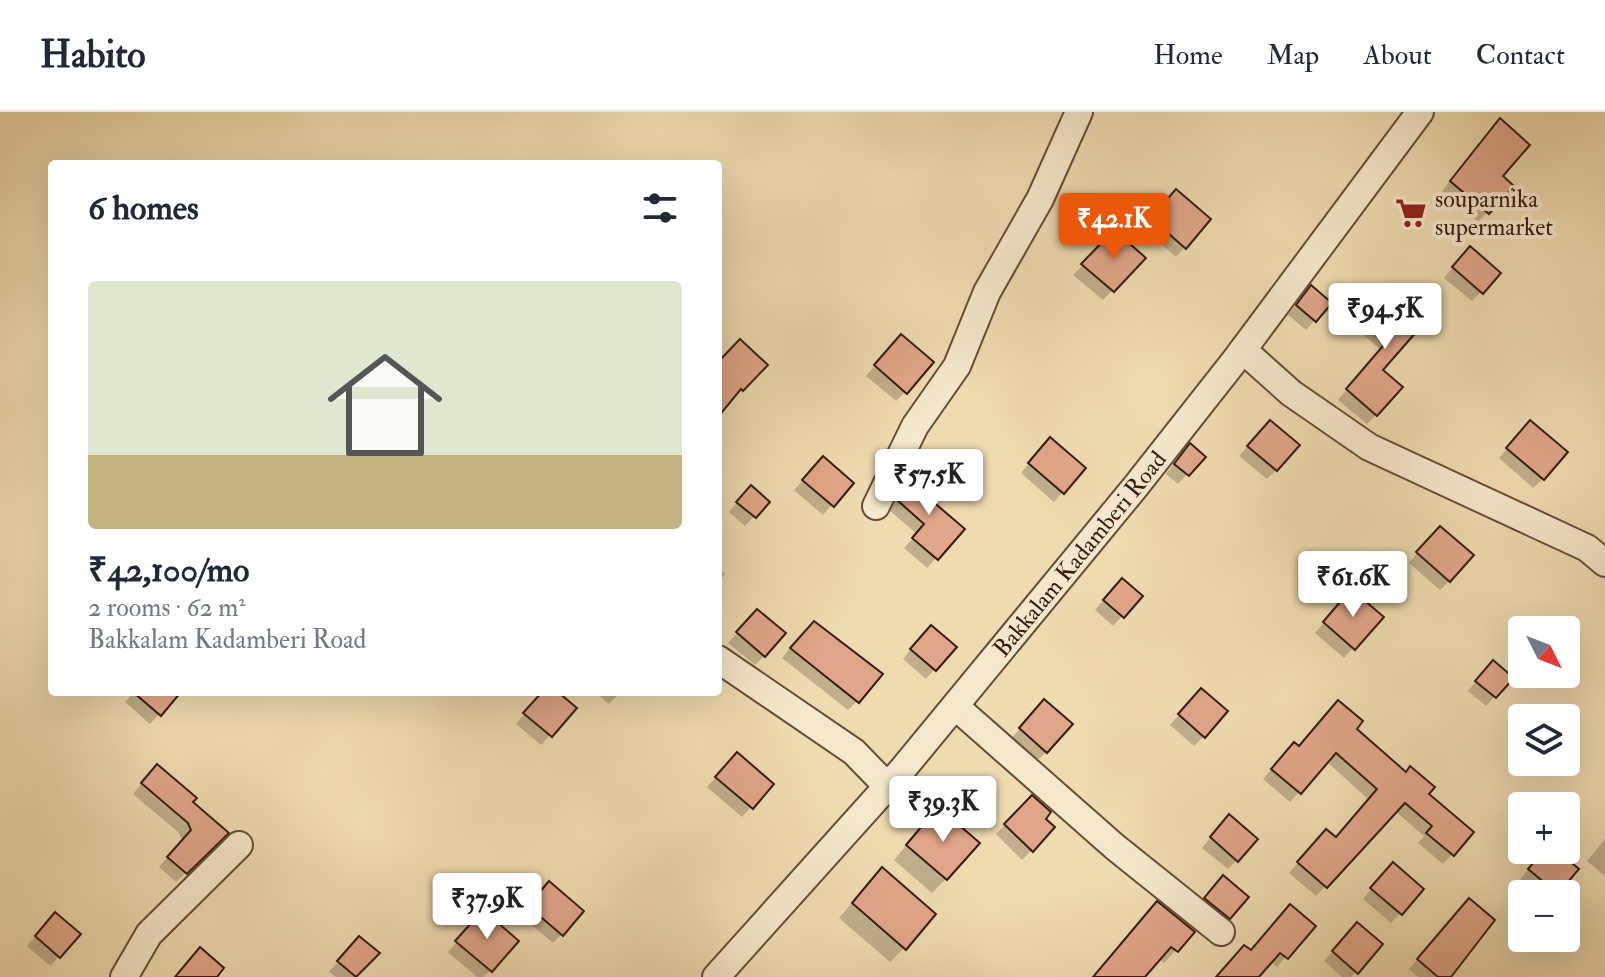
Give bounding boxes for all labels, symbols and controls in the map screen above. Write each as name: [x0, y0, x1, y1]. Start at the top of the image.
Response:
text: Habito: [40, 31, 146, 79]
text: Home: [1153, 38, 1223, 73]
text: Map: [1267, 38, 1319, 73]
text: About: [1363, 38, 1432, 73]
text: Contact: [1476, 38, 1565, 73]
place label: souparnika supermarket: [1435, 184, 1553, 243]
icon: filters: [638, 186, 682, 230]
text: 6 homes: [88, 187, 199, 230]
pin: ₹42.1K: [1049, 193, 1179, 261]
supermarket icon: souparnika supermarket: [1394, 196, 1428, 230]
text: ₹42.1K: [1077, 203, 1151, 235]
pin: ₹94.5K: [1320, 283, 1450, 351]
text: ₹94.5K: [1347, 293, 1423, 325]
icon: home: [313, 333, 457, 477]
street label: Bakkalam Kadamberi Road: [987, 445, 1174, 664]
pin: ₹57.5K: [864, 449, 994, 517]
text: ₹57.5K: [893, 459, 965, 491]
text: ₹42,100/mo: [88, 549, 249, 592]
pin: ₹61.6K: [1288, 551, 1418, 619]
text: ₹61.6K: [1316, 561, 1390, 593]
text: 2 rooms · 62 m²: [88, 592, 246, 624]
north arrow: [1508, 616, 1580, 688]
map controls: [1508, 616, 1580, 952]
text: Bakkalam Kadamberi Road: [88, 624, 366, 656]
button: layers: [1508, 704, 1580, 776]
pin: ₹39.3K: [878, 776, 1008, 844]
text: ₹39.3K: [907, 786, 979, 818]
button: +: [1508, 792, 1580, 864]
pin: ₹37.9K: [422, 873, 552, 941]
button: −: [1508, 880, 1580, 952]
text: ₹37.9K: [451, 883, 523, 915]

